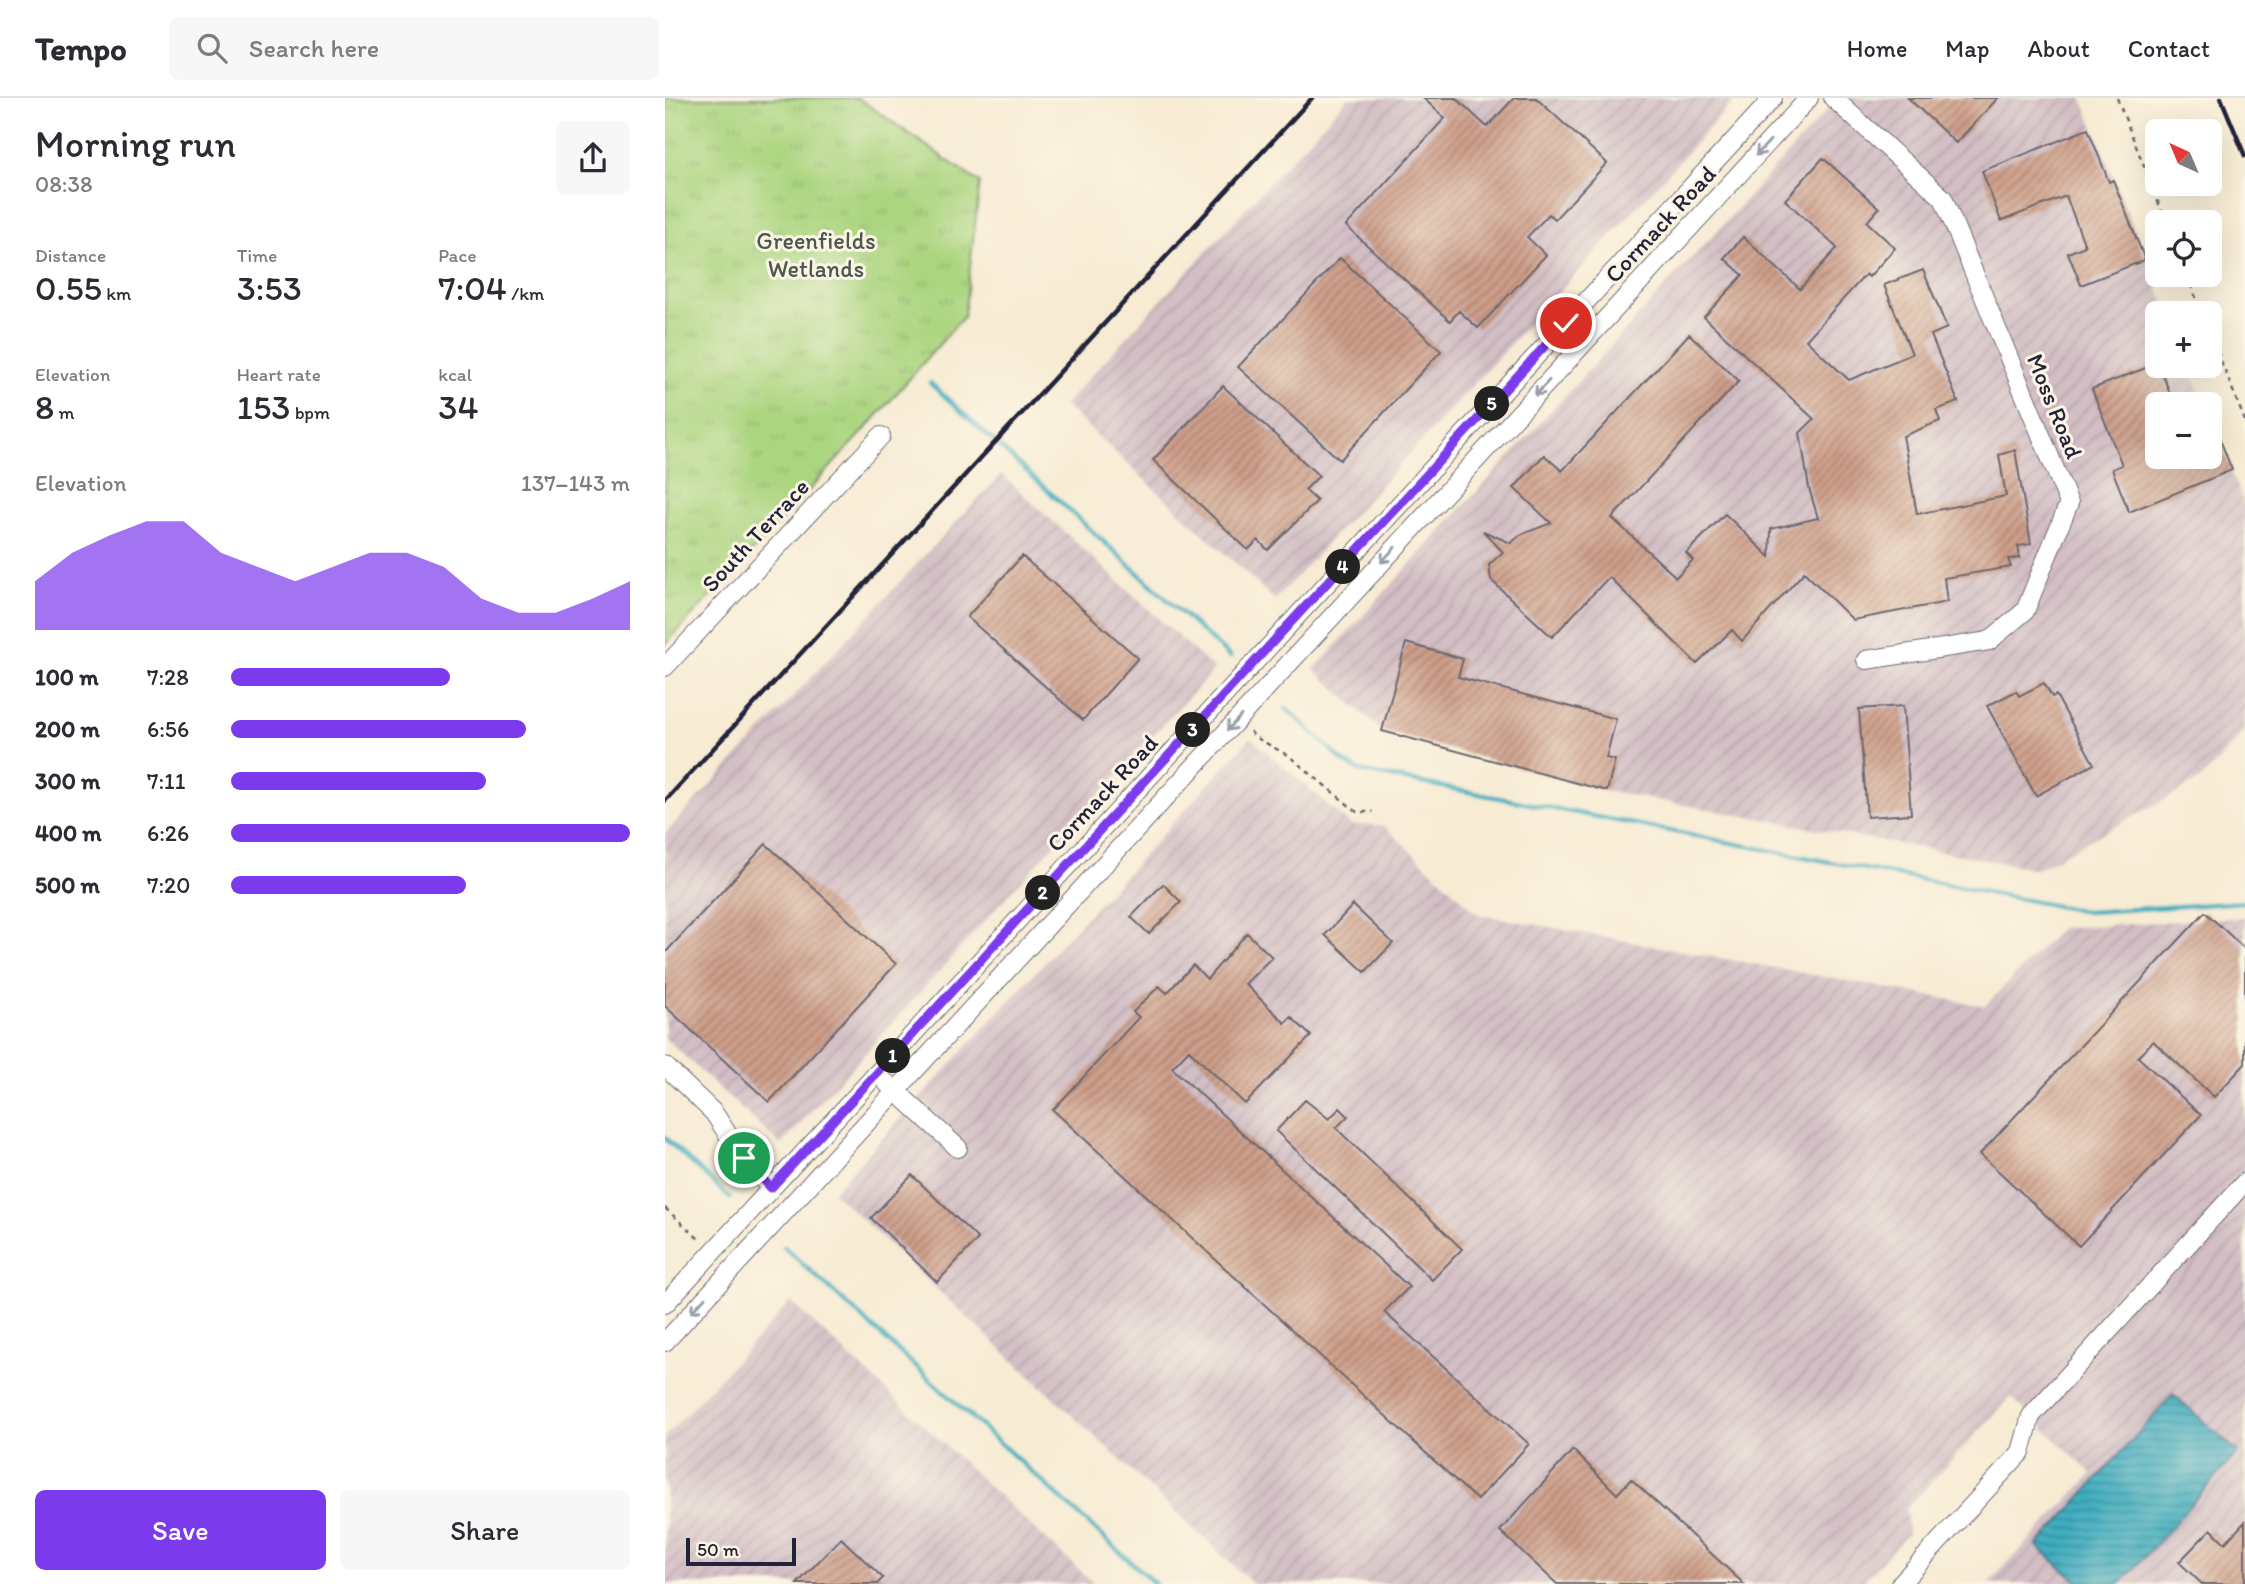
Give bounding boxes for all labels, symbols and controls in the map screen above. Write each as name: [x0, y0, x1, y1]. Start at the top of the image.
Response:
search box: [169, 17, 659, 80]
text: Tempo: [35, 29, 127, 68]
icon: search: [193, 29, 231, 67]
text: Search here: [249, 32, 379, 64]
text: Home: [1847, 34, 1907, 63]
text: Map: [1945, 34, 1989, 63]
text: About: [2027, 34, 2090, 63]
text: Contact: [2128, 34, 2210, 63]
north arrow: [2145, 119, 2223, 196]
map controls: [2145, 119, 2222, 469]
text: Morning run: [35, 121, 236, 167]
button: share: [556, 121, 630, 195]
one-way arrow: [1755, 139, 1771, 157]
street label: Cormack Road: [1598, 159, 1722, 289]
text: 08:38: [35, 170, 93, 198]
button: locate: [2145, 210, 2222, 287]
park label: Greenfields Wetlands: [756, 226, 876, 283]
text: Distance: [35, 244, 106, 267]
text: Time: [237, 244, 277, 267]
text: Pace: [438, 244, 476, 267]
text: 0.55: [35, 267, 102, 309]
text: 3:53: [237, 267, 302, 309]
text: 7:04: [438, 267, 507, 309]
text: km: [102, 282, 131, 305]
text: /km: [507, 282, 544, 305]
pin: [1536, 293, 1596, 353]
button: +: [2145, 301, 2222, 378]
icon: check: [1547, 304, 1585, 342]
street label: Moss Road: [2021, 349, 2089, 463]
text: Elevation: [35, 363, 111, 386]
text: Heart rate: [237, 363, 321, 386]
text: kcal: [438, 363, 472, 386]
one-way arrow: [1534, 379, 1551, 396]
text: 8: [35, 386, 54, 428]
text: 153: [237, 386, 290, 428]
text: 34: [438, 386, 478, 428]
pin: 5: [1475, 386, 1509, 422]
text: 5: [1487, 392, 1496, 415]
button: −: [2145, 392, 2222, 469]
text: m: [54, 401, 74, 424]
text: bpm: [290, 401, 330, 424]
text: Elevation: [35, 469, 126, 497]
text: 137–143 m: [521, 469, 630, 497]
street label: South Terrace: [695, 472, 815, 598]
one-way arrow: [1380, 546, 1397, 563]
pin: 4: [1325, 550, 1361, 584]
text: 4: [1337, 555, 1348, 578]
text: 100 m: [35, 663, 99, 691]
text: 7:28: [147, 663, 189, 691]
pin: 3: [1175, 712, 1211, 748]
one-way arrow: [1226, 714, 1243, 731]
text: 200 m: [35, 715, 100, 743]
text: 6:56: [147, 715, 189, 743]
text: 3: [1187, 718, 1198, 741]
street label: Cormack Road: [1040, 728, 1164, 858]
text: 300 m: [35, 767, 100, 795]
text: 7:11: [147, 767, 185, 795]
text: 400 m: [35, 819, 102, 847]
text: 6:26: [147, 819, 189, 847]
text: 500 m: [35, 871, 100, 899]
text: 7:20: [147, 871, 190, 899]
pin: 2: [1025, 876, 1061, 910]
text: 2: [1038, 881, 1048, 904]
pin: 1: [875, 1038, 911, 1074]
text: 1: [888, 1044, 897, 1067]
pin: [714, 1128, 774, 1188]
icon: arrive: [725, 1139, 763, 1177]
one-way arrow: [690, 1296, 707, 1313]
button: Save: [35, 1490, 326, 1570]
button: Share: [340, 1490, 630, 1570]
scale bar: [686, 1535, 796, 1567]
text: 50 m: [697, 1538, 739, 1561]

